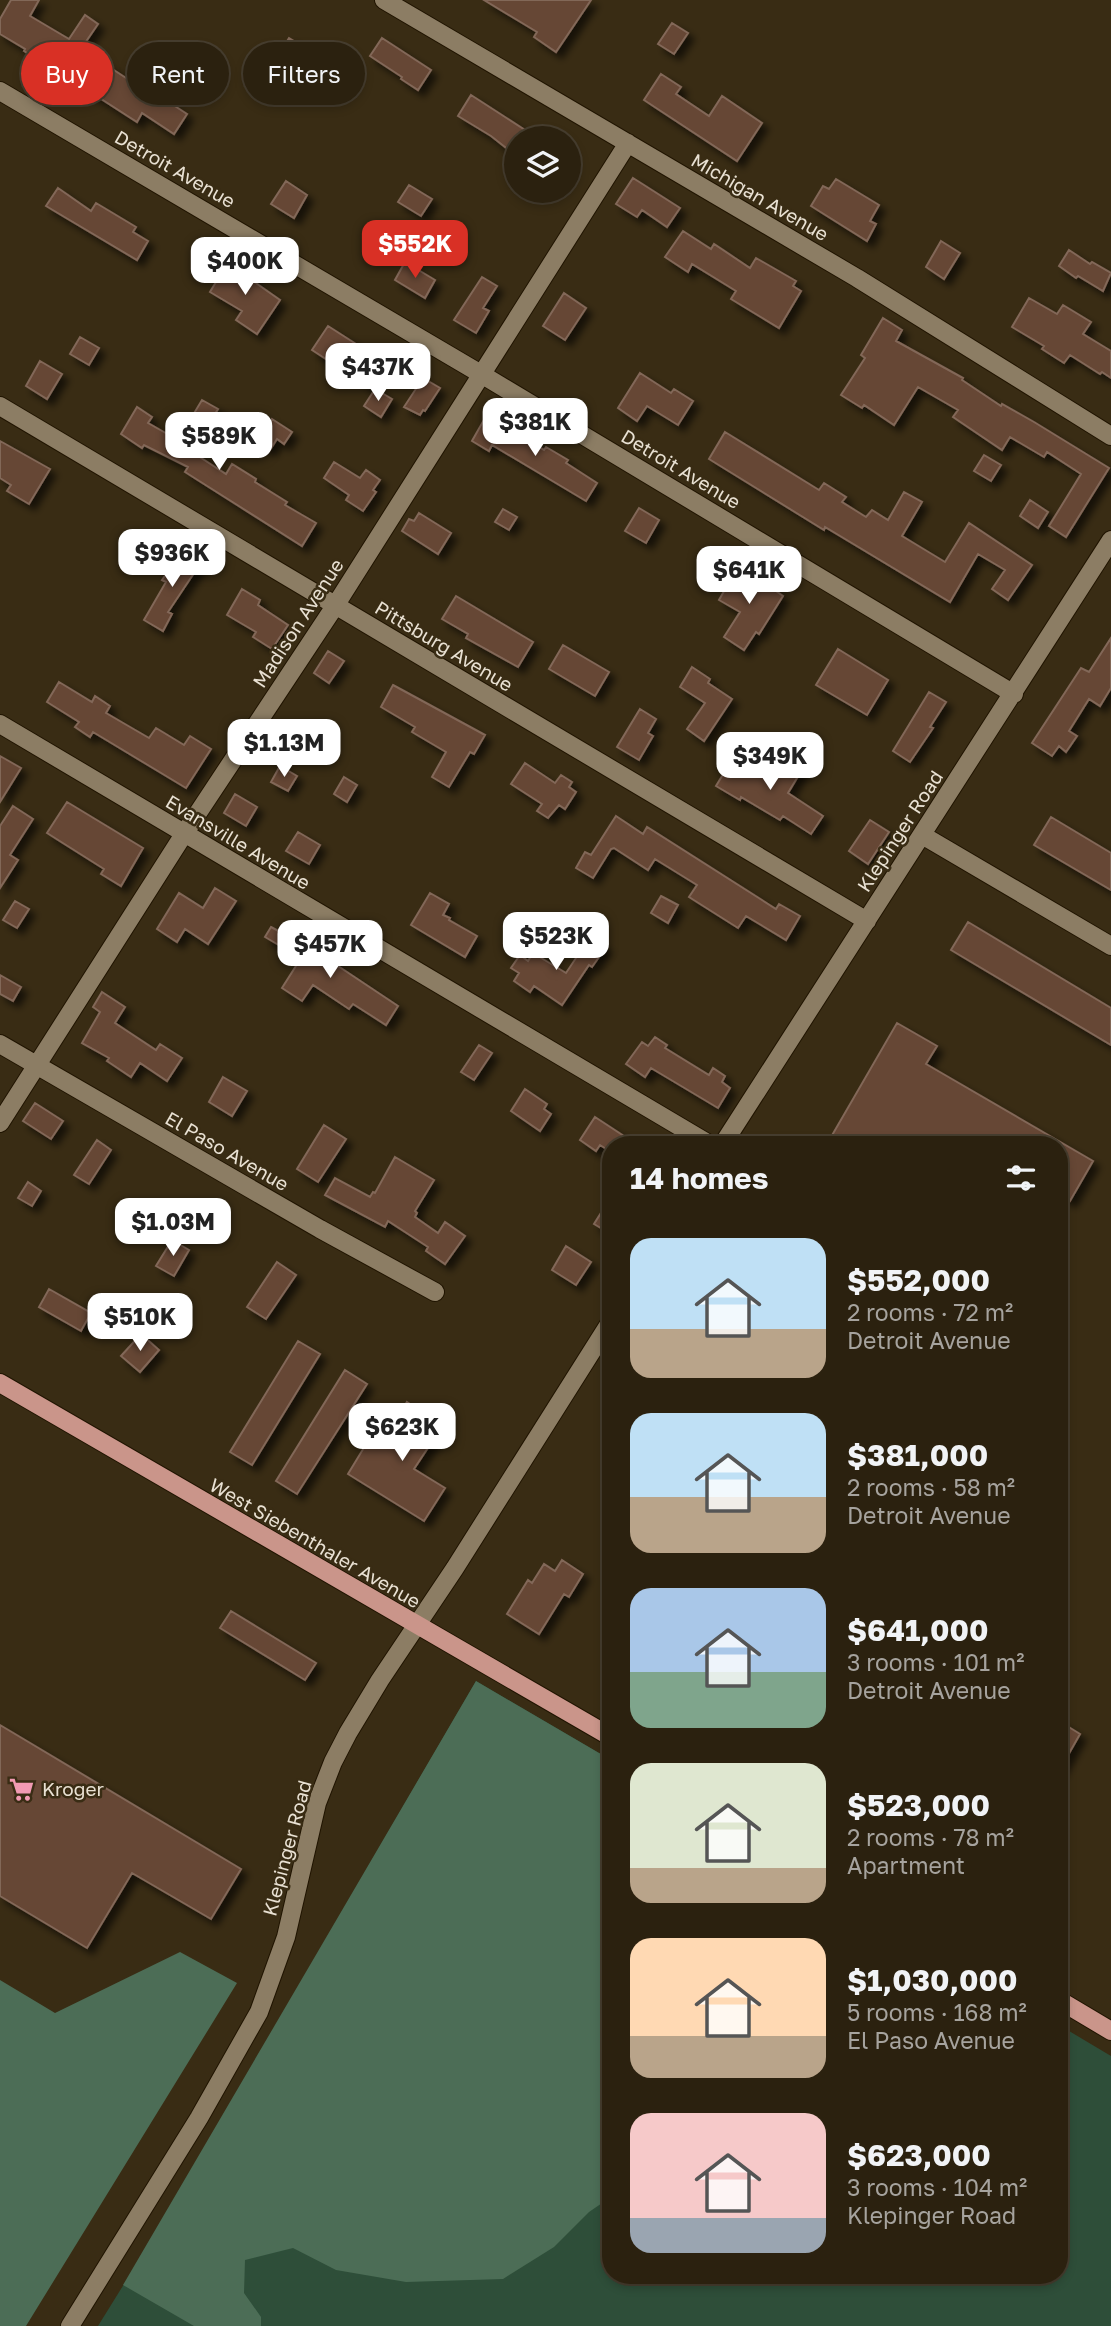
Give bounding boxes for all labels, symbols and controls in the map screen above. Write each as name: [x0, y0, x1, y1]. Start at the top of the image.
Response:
chip: Buy: [21, 42, 113, 105]
chip: Rent: [127, 42, 229, 105]
chip: Filters: [243, 42, 365, 105]
street label: Detroit Avenue: [111, 125, 239, 212]
map controls: [504, 126, 581, 203]
button: layers: [504, 126, 581, 203]
street label: Michigan Avenue: [688, 148, 833, 245]
pin: $552K: [366, 220, 464, 280]
text: $552K: [378, 229, 452, 257]
pin: $400K: [196, 238, 294, 297]
text: $400K: [207, 246, 283, 274]
pin: $437K: [329, 344, 427, 403]
text: $437K: [341, 352, 415, 380]
pin: $381K: [486, 398, 584, 458]
text: $381K: [499, 407, 571, 435]
pin: $589K: [170, 412, 268, 472]
text: $589K: [181, 421, 257, 449]
street label: Detroit Avenue: [617, 424, 745, 513]
pin: $936K: [123, 530, 221, 589]
text: $936K: [134, 538, 210, 566]
pin: $641K: [700, 546, 798, 606]
street label: Madison Avenue: [247, 554, 348, 691]
text: $641K: [713, 555, 785, 583]
street label: Pittsburg Avenue: [371, 595, 517, 696]
pin: $1.13M: [227, 720, 341, 779]
text: $1.13M: [244, 728, 324, 756]
pin: $349K: [721, 732, 819, 792]
text: $349K: [732, 741, 808, 769]
street label: Klepinger Road: [852, 766, 947, 896]
street label: Evansville Avenue: [162, 789, 315, 894]
pin: $523K: [507, 912, 605, 972]
pin: $457K: [281, 920, 379, 980]
text: $523K: [519, 921, 593, 949]
text: $457K: [293, 929, 367, 957]
street label: El Paso Avenue: [161, 1106, 293, 1195]
icon: filters: [1002, 1159, 1040, 1197]
text: 14 homes: [630, 1160, 769, 1196]
pin: $1.03M: [116, 1198, 230, 1258]
text: $1.03M: [131, 1207, 215, 1235]
text: $552,000: [847, 1262, 990, 1298]
icon: home: [686, 1266, 770, 1350]
pin: $510K: [91, 1294, 189, 1353]
text: 2 rooms · 72 m²: [847, 1298, 1013, 1326]
text: $510K: [104, 1302, 176, 1330]
text: Detroit Avenue: [847, 1326, 1010, 1354]
pin: $623K: [353, 1404, 451, 1463]
text: $623K: [365, 1412, 439, 1440]
text: $381,000: [847, 1437, 988, 1473]
icon: home: [686, 1441, 770, 1525]
street label: West Siebenthaler Avenue: [206, 1473, 425, 1612]
text: 2 rooms · 58 m²: [847, 1473, 1015, 1501]
text: Detroit Avenue: [847, 1501, 1010, 1529]
text: $641,000: [847, 1612, 988, 1648]
icon: home: [686, 1616, 770, 1700]
text: 3 rooms · 101 m²: [847, 1648, 1024, 1676]
text: Detroit Avenue: [847, 1676, 1010, 1704]
supermarket icon: Kroger: [8, 1775, 36, 1803]
place label: Kroger: [42, 1777, 104, 1800]
street label: Klepinger Road: [257, 1777, 316, 1918]
text: $523,000: [847, 1787, 990, 1823]
icon: home: [686, 1791, 770, 1875]
text: 2 rooms · 78 m²: [847, 1823, 1014, 1851]
text: Apartment: [847, 1851, 965, 1879]
text: $1,030,000: [847, 1962, 1018, 1998]
icon: home: [686, 1966, 770, 2050]
text: 5 rooms · 168 m²: [847, 1998, 1027, 2026]
text: El Paso Avenue: [847, 2026, 1015, 2054]
text: $623,000: [847, 2137, 991, 2173]
icon: home: [686, 2141, 770, 2225]
text: 3 rooms · 104 m²: [847, 2173, 1027, 2201]
text: Klepinger Road: [847, 2201, 1016, 2229]

